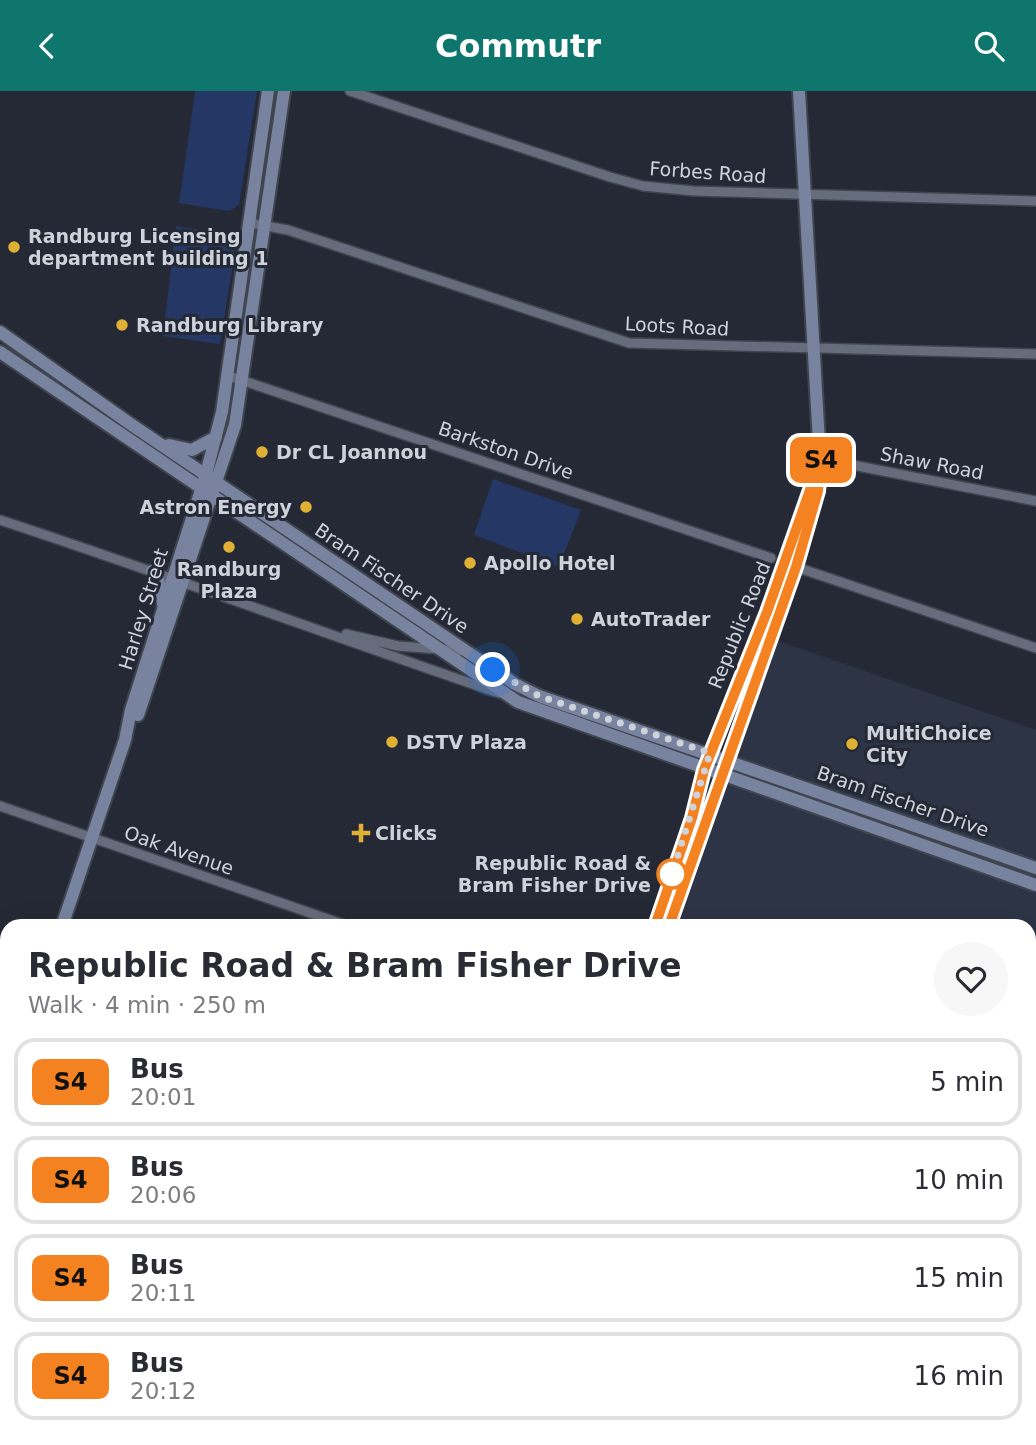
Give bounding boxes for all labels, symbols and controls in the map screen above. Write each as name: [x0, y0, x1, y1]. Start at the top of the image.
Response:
icon: back: [28, 27, 66, 65]
text: Commutr: [435, 27, 601, 65]
icon: search: [970, 27, 1008, 65]
street label: Forbes Road: [649, 157, 767, 187]
place label: Randburg Licensing department building 1: [28, 225, 269, 269]
marker: Randburg Licensing department building 1: [6, 239, 22, 255]
street label: Loots Road: [624, 312, 730, 340]
place label: Randburg Library: [136, 314, 324, 336]
marker: Randburg Library: [114, 317, 130, 333]
street label: Barkston Drive: [436, 417, 576, 483]
line badge: S4: [790, 437, 852, 483]
place label: Dr CL Joannou: [276, 441, 427, 463]
street label: Shaw Road: [878, 442, 986, 484]
marker: Dr CL Joannou: [254, 444, 270, 460]
text: S4: [804, 446, 838, 474]
place label: Astron Energy: [140, 496, 293, 518]
marker: Astron Energy: [298, 499, 314, 515]
street label: Bram Fischer Drive: [311, 518, 473, 638]
marker: Randburg Plaza: [221, 539, 237, 555]
street label: Harley Street: [114, 546, 172, 672]
place label: Apollo Hotel: [484, 552, 616, 574]
marker: Apollo Hotel: [462, 555, 478, 571]
place label: Randburg Plaza: [177, 558, 281, 602]
street label: Republic Road: [704, 558, 774, 692]
place label: AutoTrader: [591, 608, 711, 630]
marker: AutoTrader: [569, 611, 585, 627]
your location: [475, 652, 510, 687]
place label: MultiChoice City: [866, 722, 992, 766]
place label: DSTV Plaza: [406, 731, 527, 753]
marker: DSTV Plaza: [384, 734, 400, 750]
marker: MultiChoice City: [844, 736, 860, 752]
street label: Bram Fischer Drive: [814, 761, 992, 841]
street label: Oak Avenue: [121, 821, 237, 879]
place label: Clicks: [375, 822, 437, 844]
marker: Clicks: [353, 825, 369, 841]
place label: Republic Road & Bram Fisher Drive: [458, 852, 651, 896]
marker: Republic Road & Bram Fisher Drive: [657, 859, 687, 889]
button: heart: [934, 942, 1008, 1016]
text: Republic Road & Bram Fisher Drive: [28, 946, 682, 985]
text: Walk · 4 min · 250 m: [28, 992, 266, 1018]
text: Bus: [130, 1054, 184, 1084]
text: 5 min: [930, 1067, 1004, 1097]
text: S4: [54, 1068, 87, 1096]
text: 20:01: [130, 1084, 196, 1110]
text: Bus: [130, 1152, 184, 1182]
text: 10 min: [914, 1165, 1004, 1195]
text: S4: [54, 1166, 87, 1194]
text: 20:06: [130, 1182, 196, 1208]
text: Bus: [130, 1250, 184, 1280]
text: 15 min: [914, 1263, 1004, 1293]
text: S4: [54, 1264, 87, 1292]
text: 20:11: [130, 1280, 196, 1306]
text: Bus: [130, 1348, 184, 1378]
text: 16 min: [914, 1361, 1004, 1391]
text: S4: [54, 1362, 87, 1390]
text: 20:12: [130, 1378, 196, 1404]

